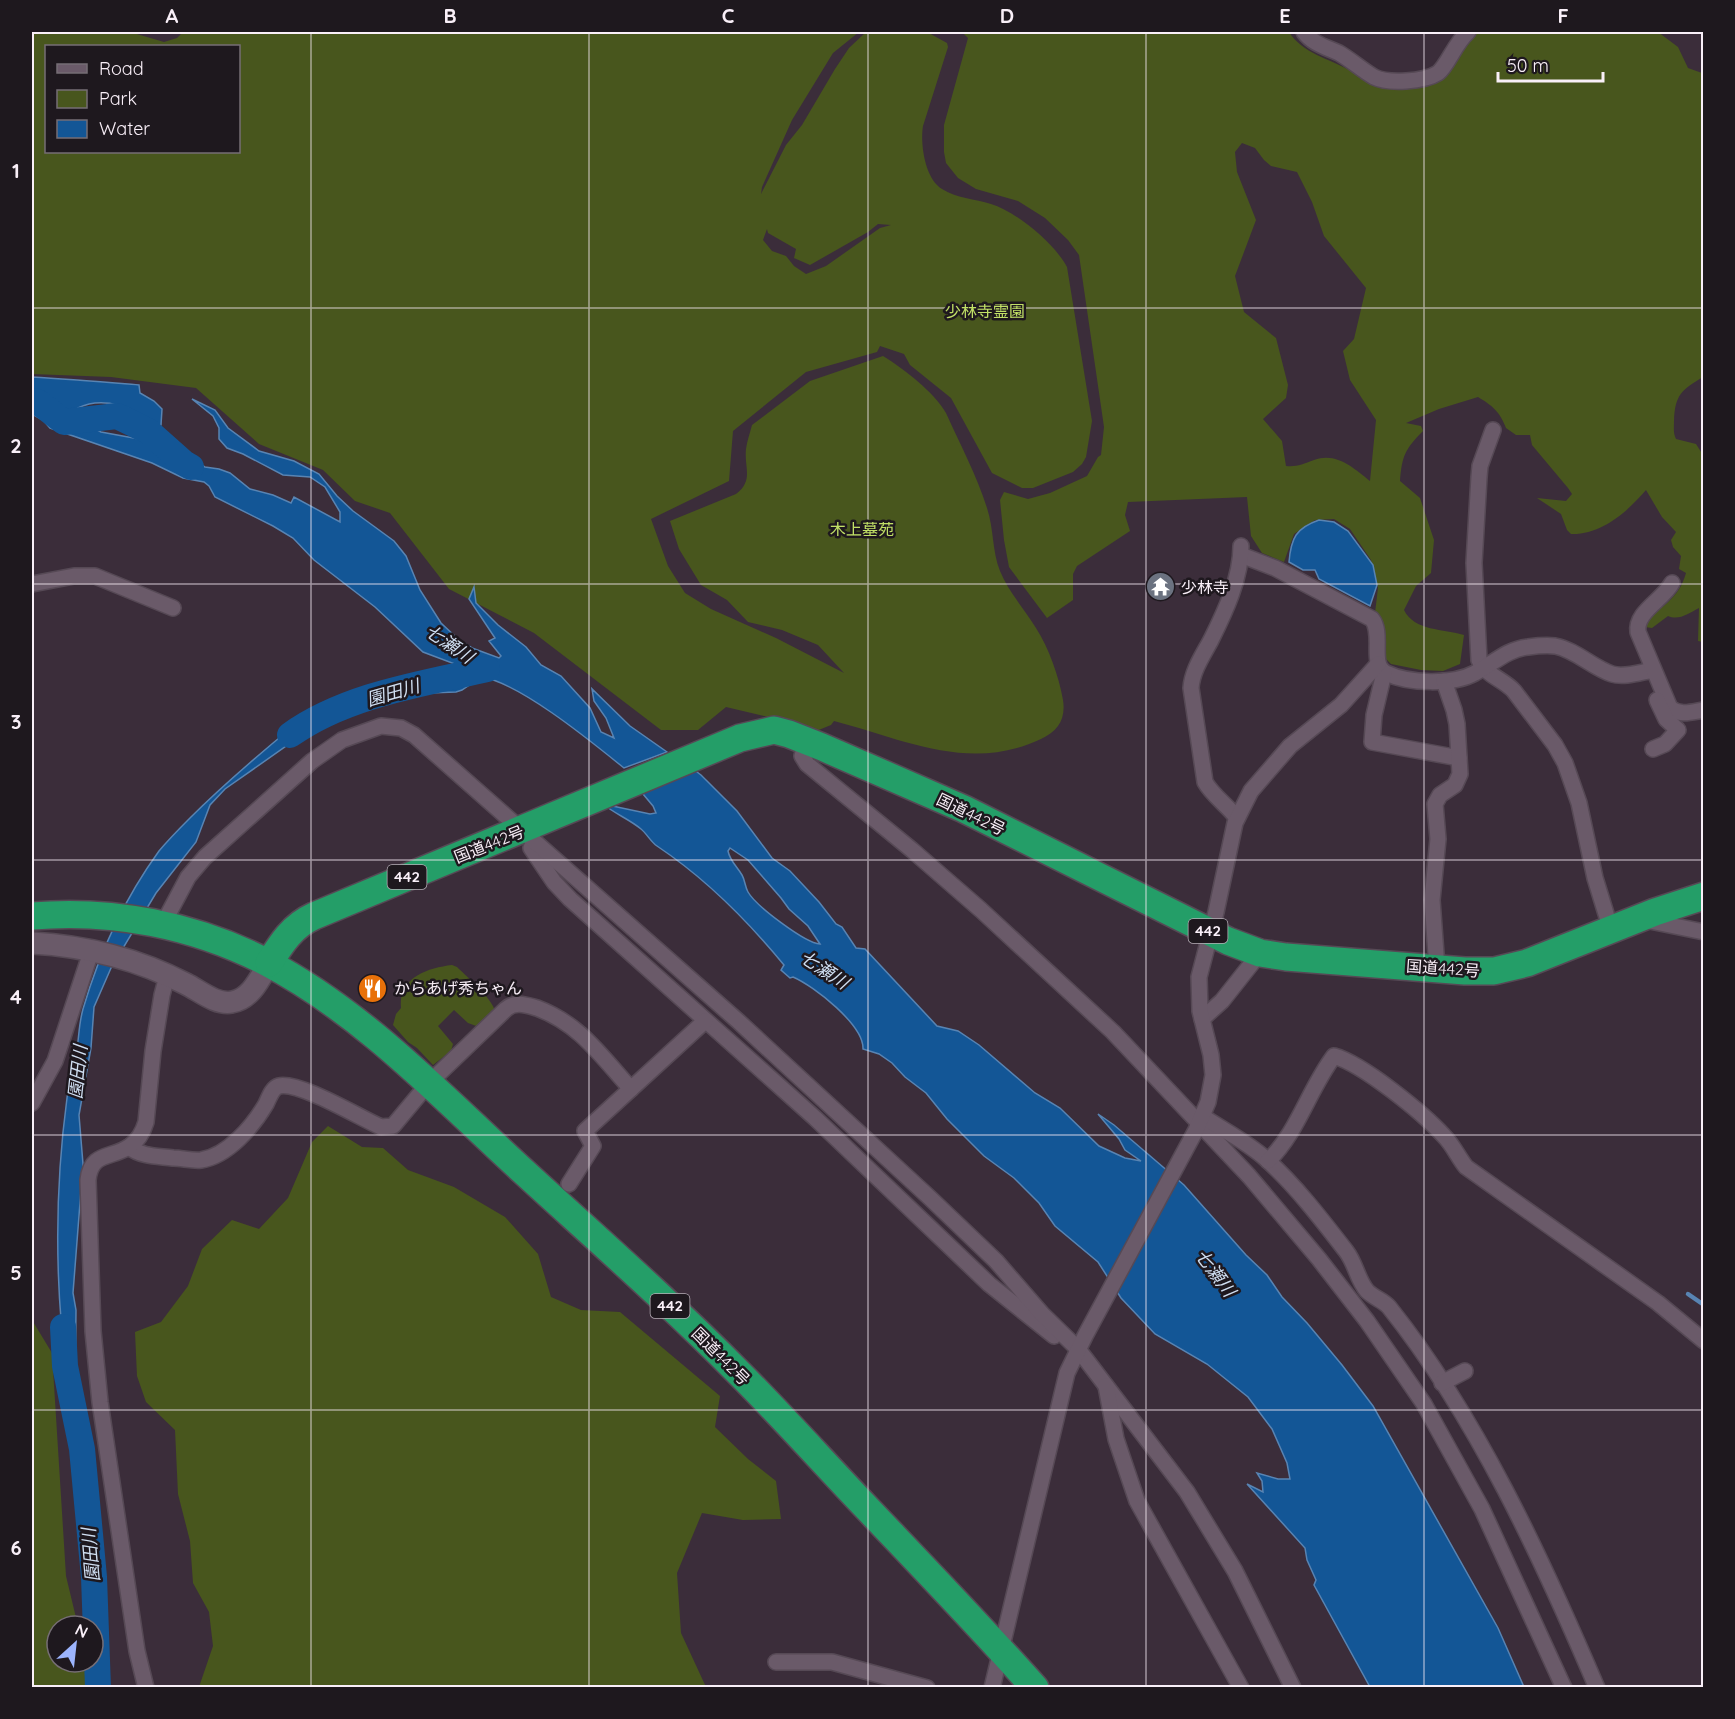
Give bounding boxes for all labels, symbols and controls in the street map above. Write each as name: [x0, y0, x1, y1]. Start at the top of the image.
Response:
text: A: [166, 3, 179, 28]
text: B: [443, 3, 457, 28]
text: C: [722, 3, 735, 28]
text: D: [1000, 3, 1014, 28]
text: E: [1279, 3, 1291, 28]
text: F: [1557, 3, 1569, 28]
legend: [45, 45, 240, 153]
scale bar: [1498, 45, 1603, 83]
text: 50 m: [1507, 54, 1549, 77]
text: Road: [99, 57, 144, 80]
text: Park: [99, 87, 137, 110]
text: Water: [99, 117, 150, 140]
text: 1: [12, 158, 20, 183]
park label: 少林寺霊園: [945, 301, 1025, 321]
text: 2: [10, 433, 22, 458]
park label: 木上墓苑: [830, 519, 894, 539]
temple icon: 少林寺: [1144, 571, 1176, 603]
place label: 少林寺: [1181, 577, 1229, 597]
water label: 七瀬川: [420, 619, 480, 669]
water label: 園田川: [364, 673, 424, 711]
text: 3: [11, 709, 21, 734]
street label: 国道442号: [933, 789, 1009, 839]
street label: 国道442号: [451, 821, 527, 867]
road number: 442: [388, 865, 426, 889]
road number: 442: [1188, 919, 1228, 943]
water label: 七瀬川: [795, 945, 855, 995]
street label: 国道442号: [1406, 955, 1480, 981]
restaurant icon: からあげ秀ちゃん: [357, 972, 389, 1004]
place label: からあげ秀ちゃん: [394, 978, 522, 998]
text: 4: [10, 984, 22, 1009]
water label: 園田川: [63, 1042, 92, 1100]
water label: 七瀬川: [1190, 1244, 1242, 1303]
text: 5: [10, 1260, 22, 1285]
road number: 442: [650, 1294, 690, 1318]
street label: 国道442号: [688, 1323, 754, 1389]
water label: 園田川: [77, 1525, 104, 1583]
text: 6: [10, 1535, 22, 1560]
north arrow: [45, 1614, 105, 1674]
text: N: [72, 1619, 92, 1642]

